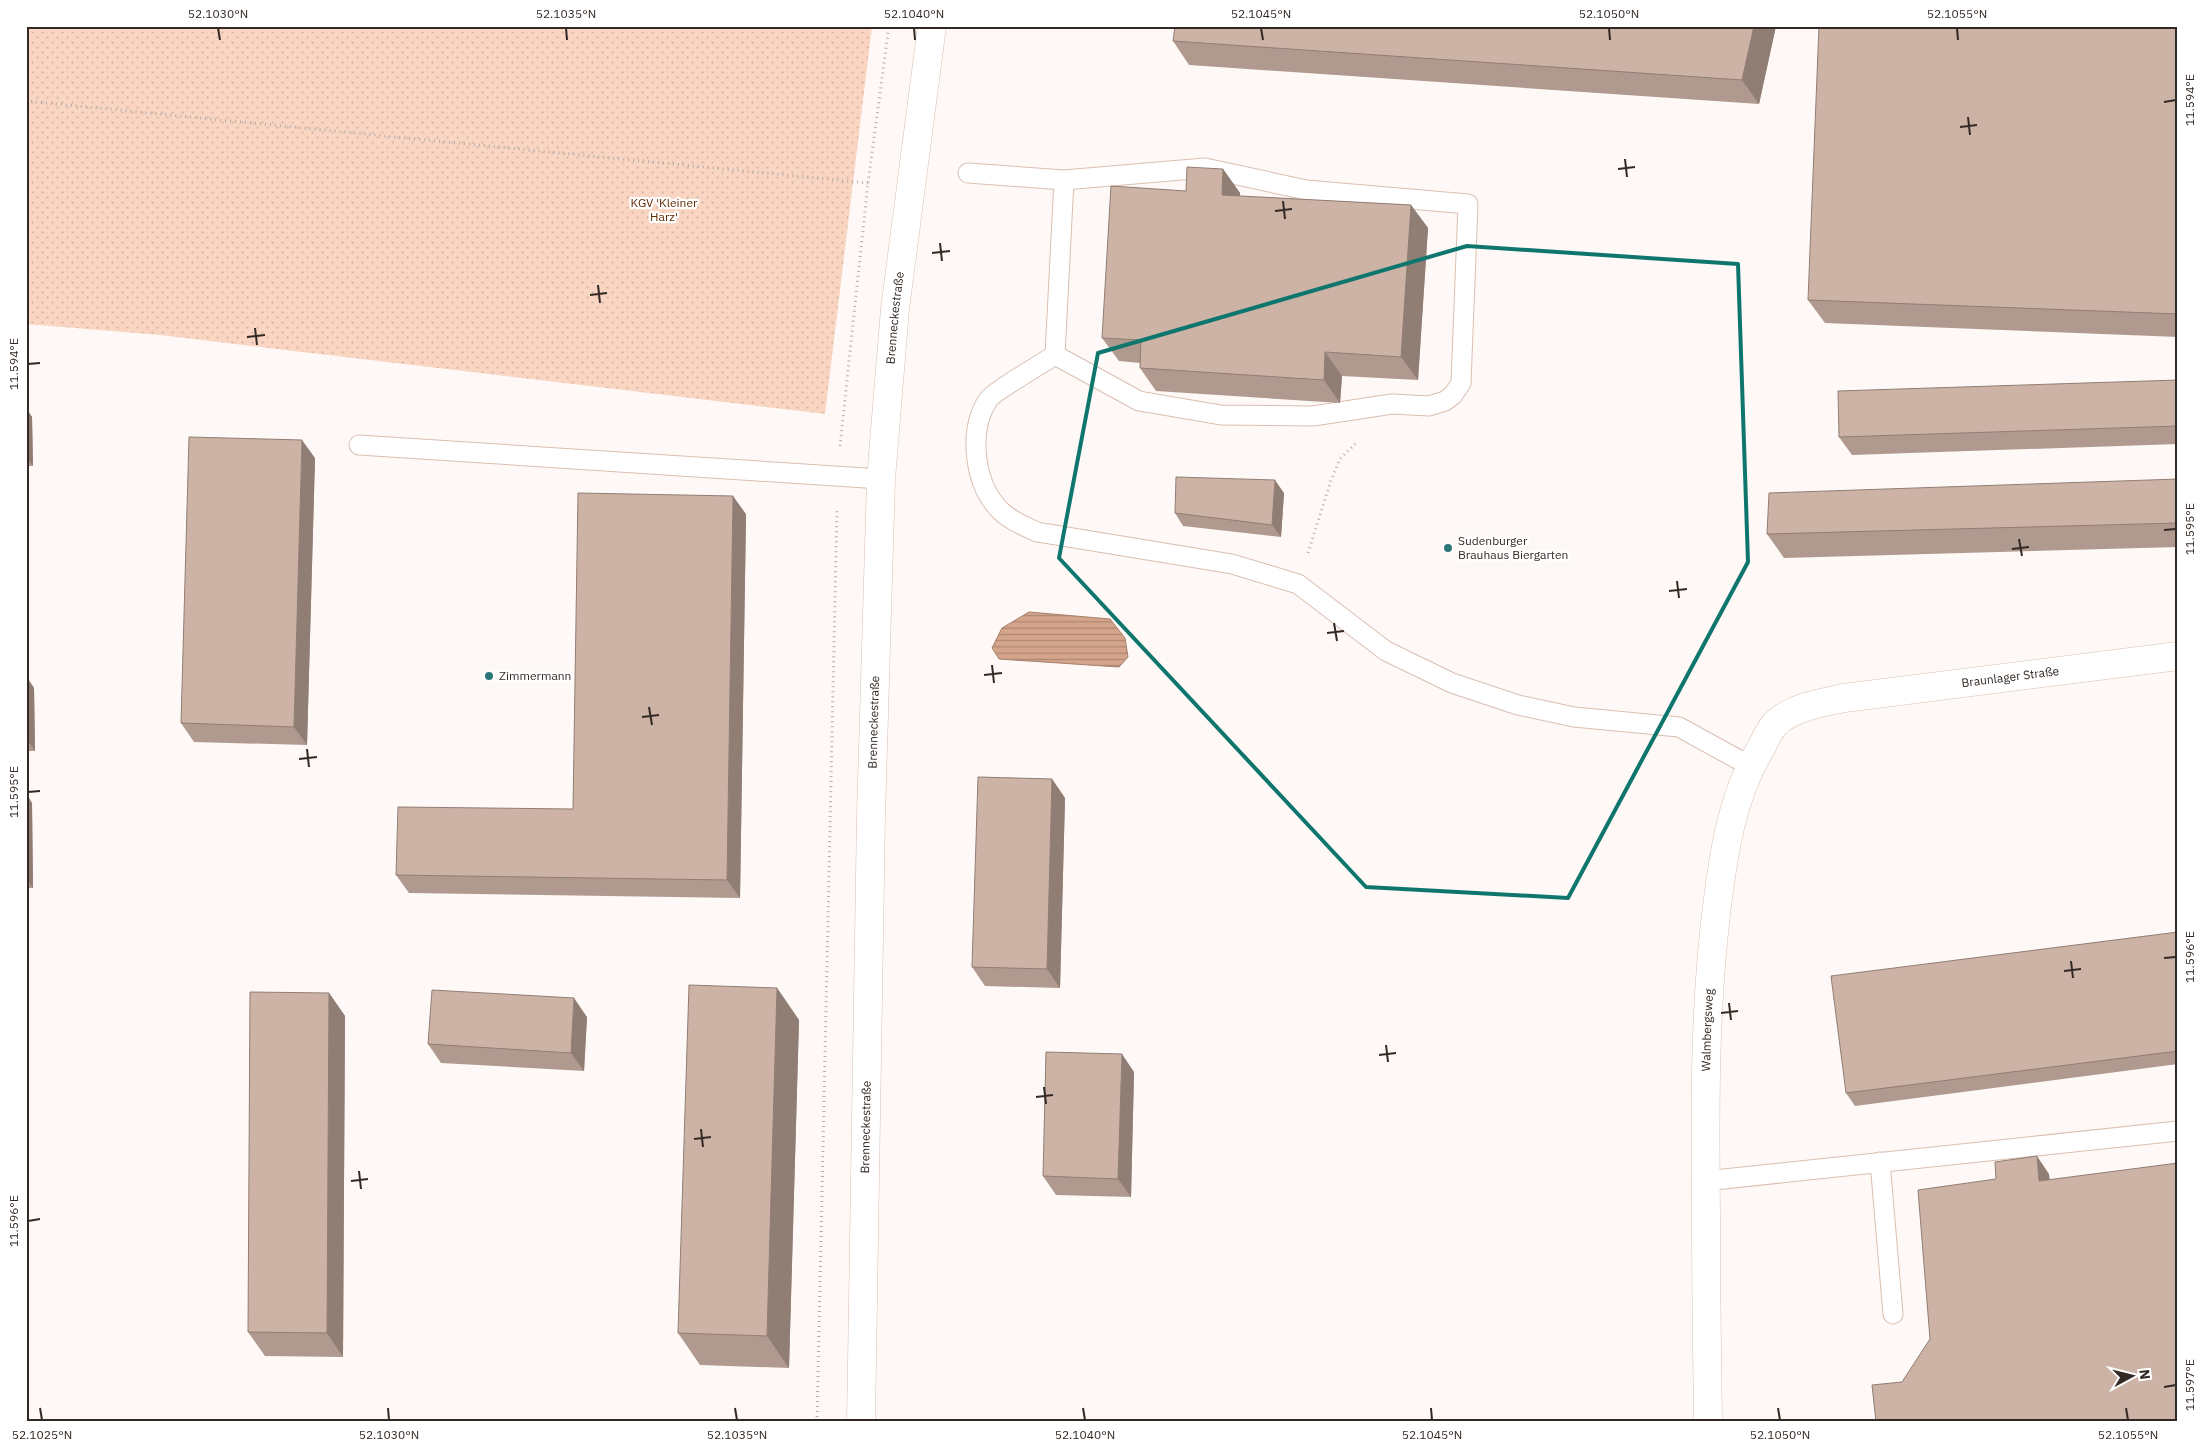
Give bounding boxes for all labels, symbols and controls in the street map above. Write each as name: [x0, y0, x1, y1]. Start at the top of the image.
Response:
text: 52.1030°N: [188, 6, 248, 21]
text: 52.1035°N: [536, 6, 596, 21]
text: 52.1040°N: [884, 6, 944, 21]
text: 52.1045°N: [1231, 6, 1291, 21]
text: 52.1050°N: [1579, 6, 1639, 21]
text: 52.1055°N: [1927, 6, 1987, 21]
text: 11.594°E: [2182, 74, 2197, 126]
park label: KGV 'Kleiner Harz': [631, 195, 698, 224]
street label: Brenneckestraße: [882, 270, 907, 365]
text: 11.594°E: [6, 338, 21, 390]
text: 11.595°E: [2182, 503, 2197, 555]
place label: Sudenburger Brauhaus Biergarten: [1458, 533, 1568, 562]
marker: Sudenburger Brauhaus Biergarten: [1442, 542, 1454, 554]
street label: Braunlager Straße: [1961, 663, 2060, 690]
place label: Zimmermann: [499, 668, 571, 683]
marker: Zimmermann: [483, 670, 495, 682]
street label: Brenneckestraße: [864, 675, 882, 769]
text: 11.595°E: [6, 766, 21, 818]
text: 11.596°E: [2182, 931, 2197, 983]
street label: Walmbergsweg: [1698, 988, 1716, 1071]
street label: Brenneckestraße: [857, 1080, 874, 1174]
text: 11.596°E: [6, 1195, 21, 1247]
north arrow: [2106, 1350, 2156, 1400]
text: 11.597°E: [2182, 1359, 2197, 1411]
text: N: [2135, 1368, 2154, 1381]
text: 52.1025°N: [12, 1427, 72, 1442]
text: 52.1030°N: [359, 1427, 419, 1442]
text: 52.1035°N: [707, 1427, 767, 1442]
text: 52.1040°N: [1055, 1427, 1115, 1442]
text: 52.1045°N: [1402, 1427, 1462, 1442]
text: 52.1050°N: [1750, 1427, 1810, 1442]
text: 52.1055°N: [2098, 1427, 2158, 1442]

